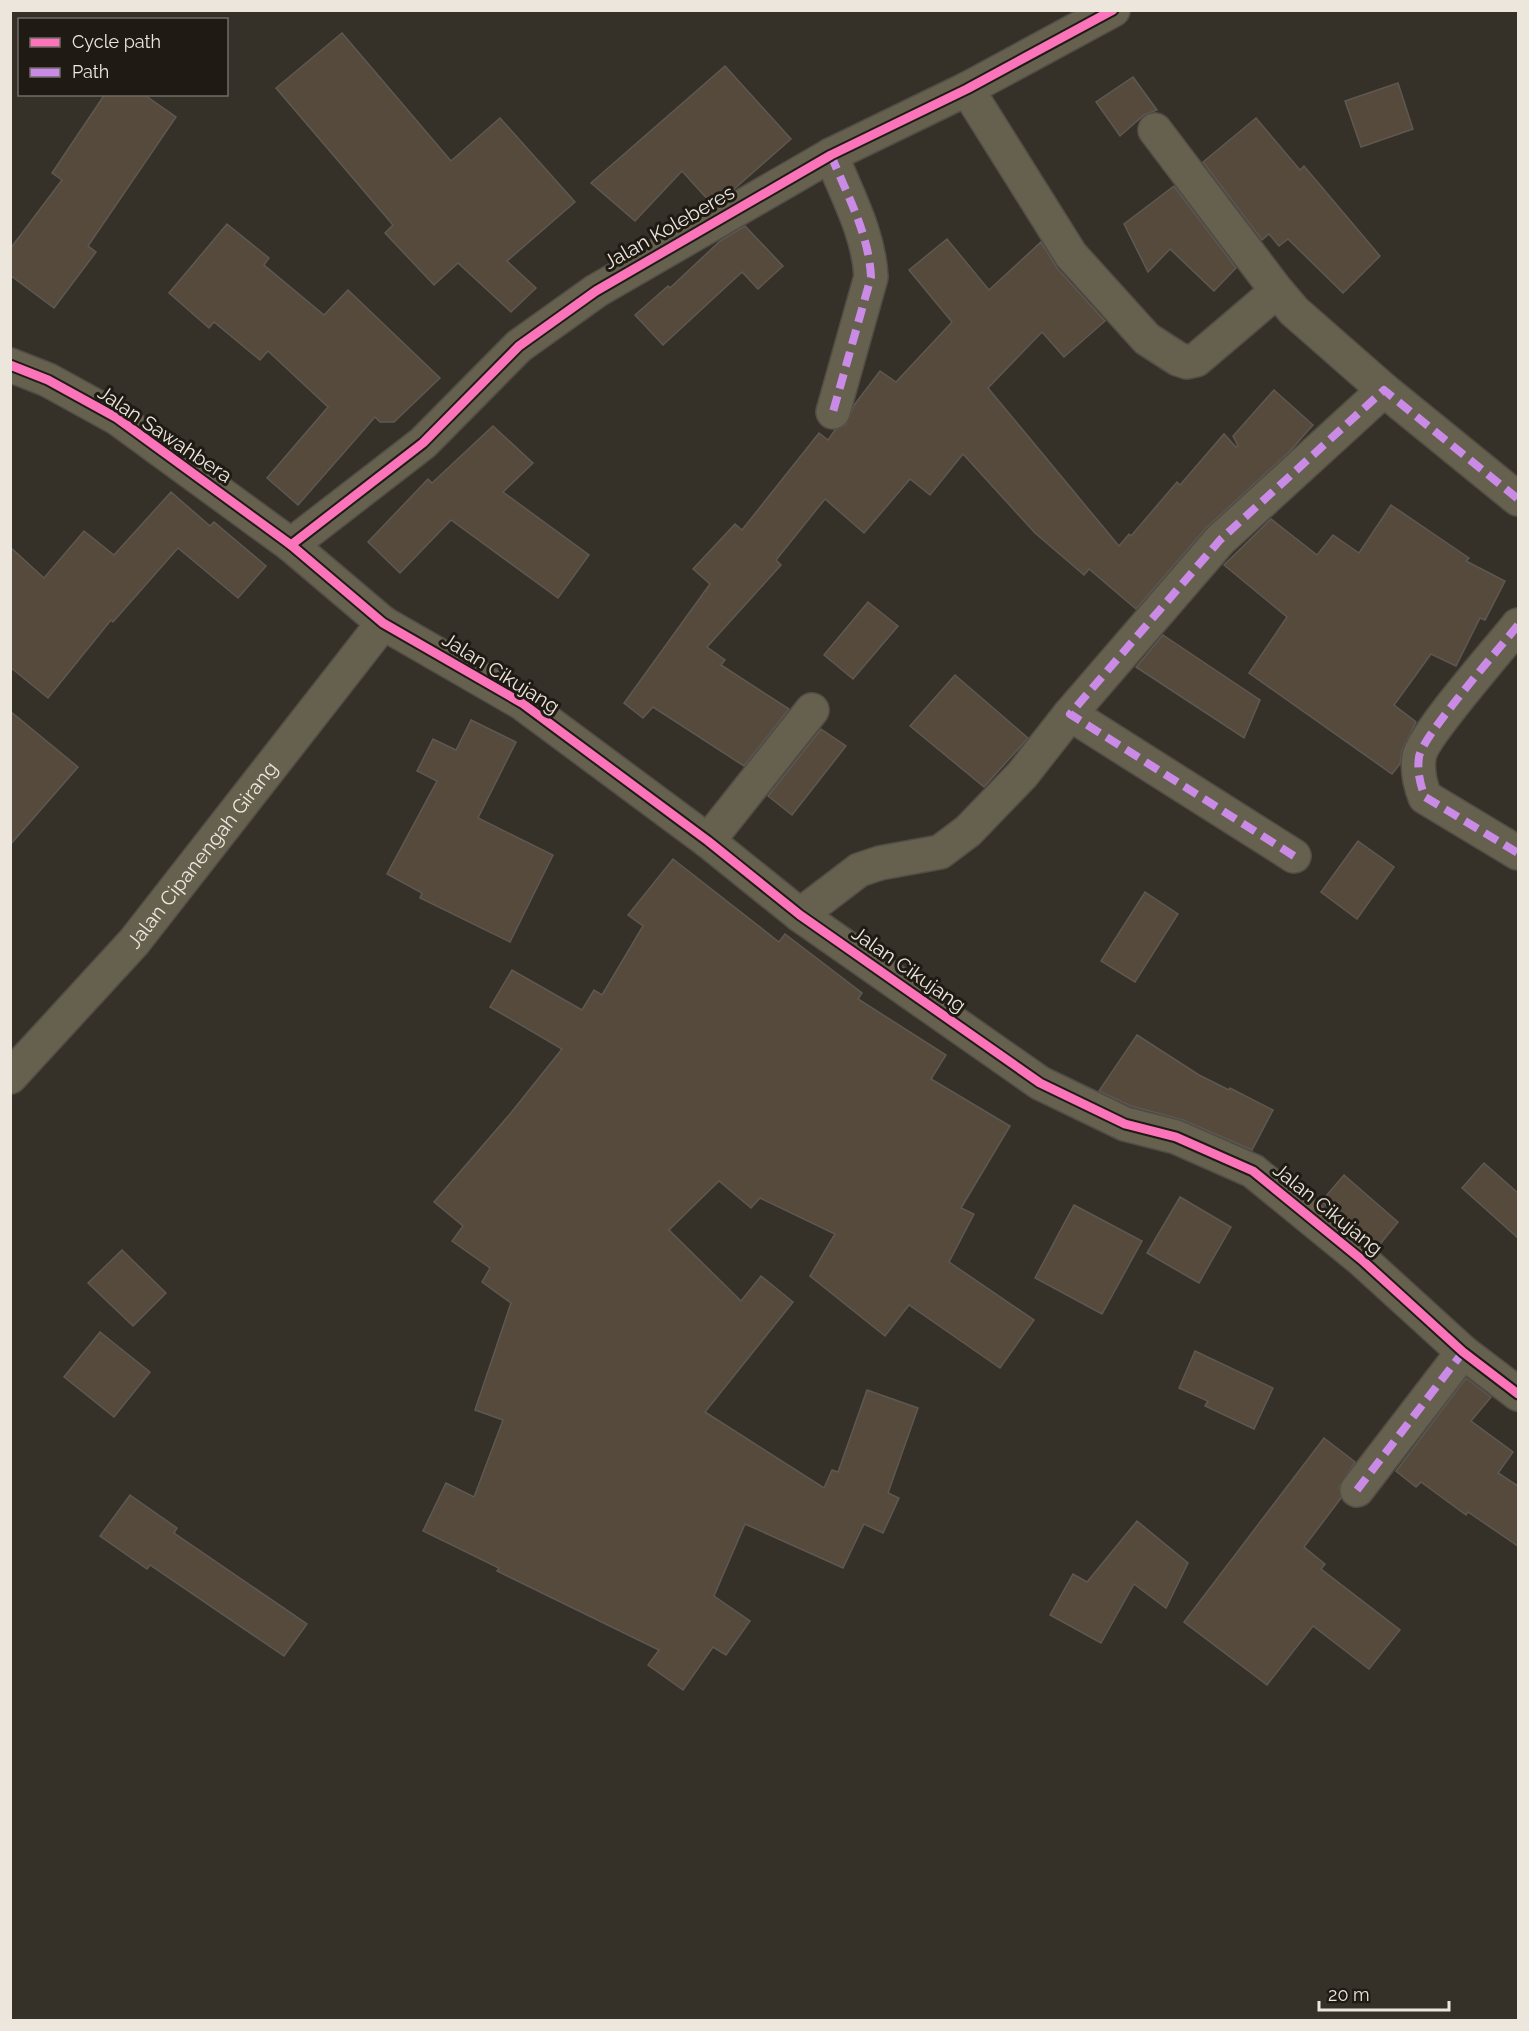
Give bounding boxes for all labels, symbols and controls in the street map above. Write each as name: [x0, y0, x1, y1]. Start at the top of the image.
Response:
legend: [18, 18, 228, 96]
text: Cycle path: [72, 31, 161, 52]
text: Path: [72, 61, 109, 82]
street label: Jalan Koleberes: [599, 180, 739, 274]
street label: Jalan Sawahbera: [93, 380, 237, 488]
street label: Jalan Cikujang: [438, 627, 564, 719]
street label: Jalan Cipanengah Girang: [122, 756, 283, 953]
street label: Jalan Cikujang: [847, 921, 971, 1017]
street label: Jalan Cikujang: [1269, 1158, 1387, 1260]
scale bar: [1319, 1974, 1450, 2012]
text: 20 m: [1328, 1984, 1370, 2005]

